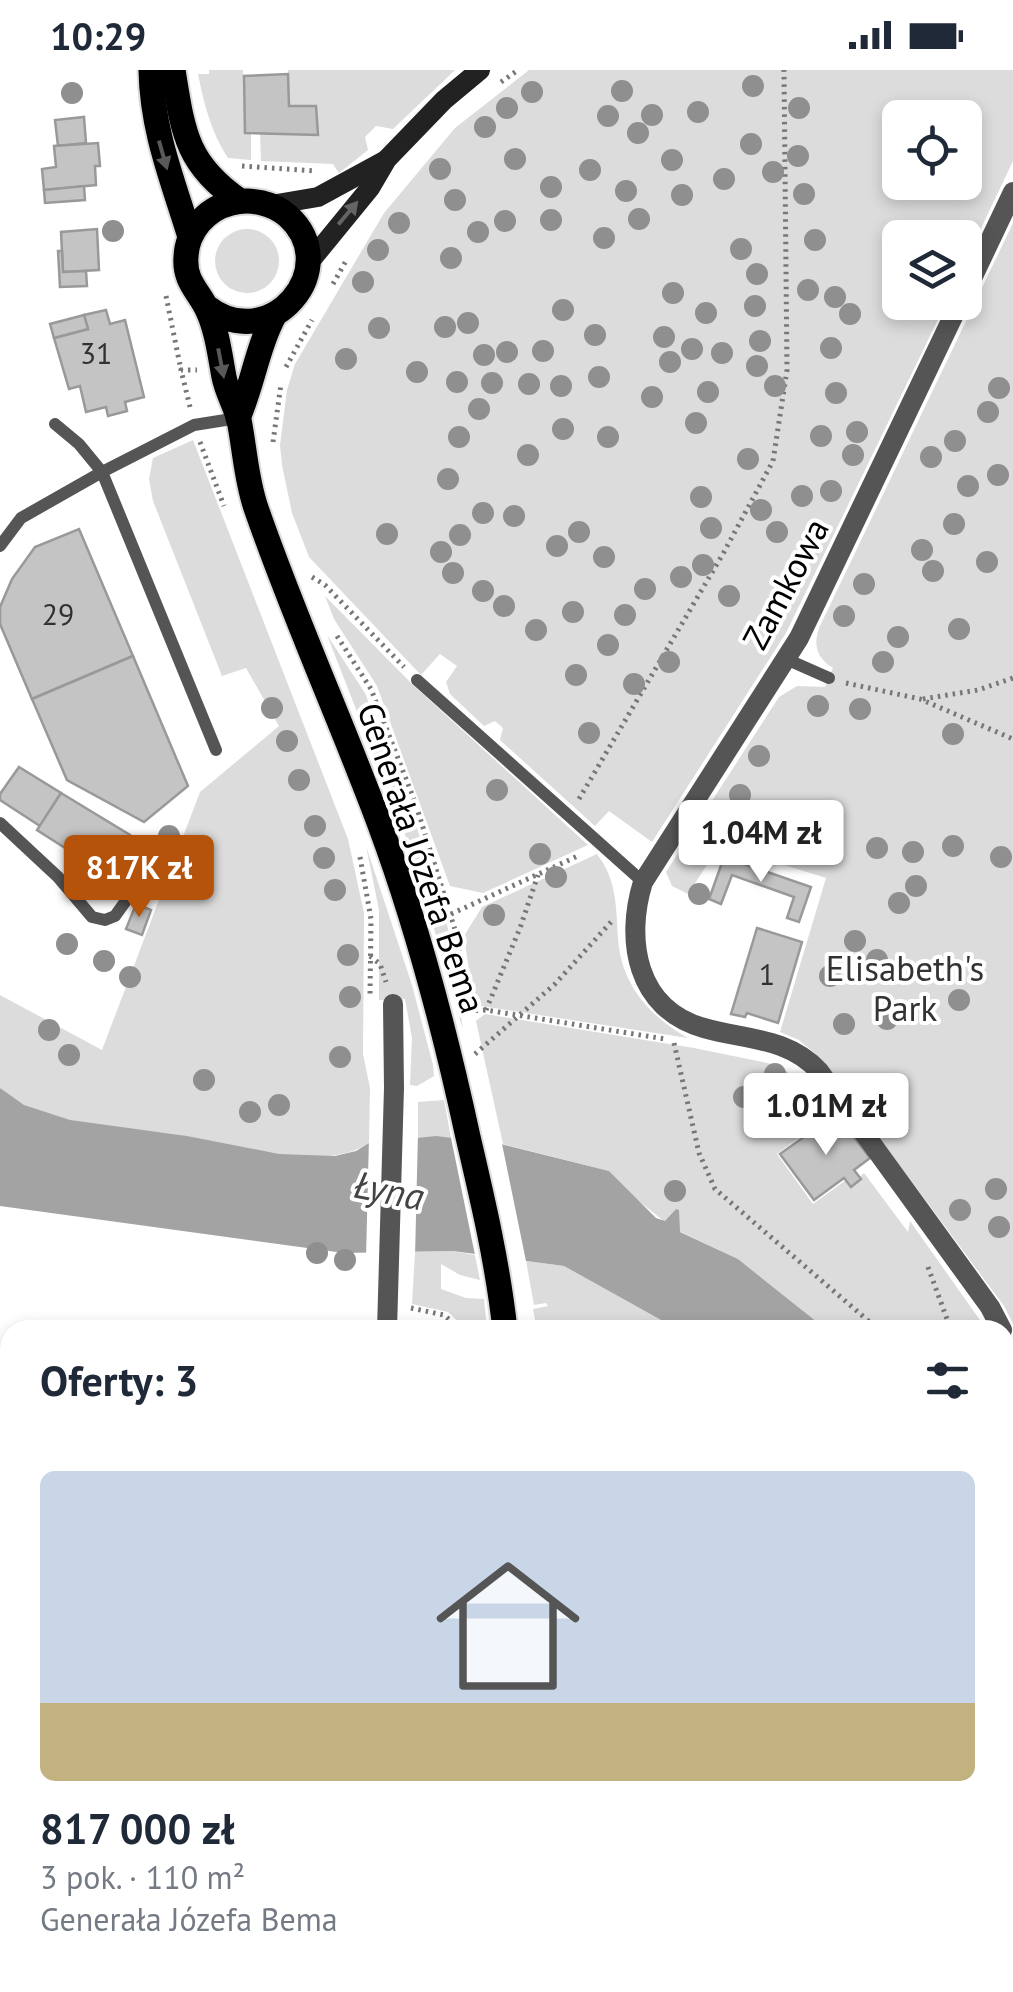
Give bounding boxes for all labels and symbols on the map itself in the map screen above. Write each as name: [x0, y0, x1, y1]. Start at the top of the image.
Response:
one-way arrow: [156, 141, 171, 171]
one-way arrow: [337, 200, 359, 225]
house number: 31: [80, 333, 112, 372]
one-way arrow: [214, 347, 230, 378]
street label: Zamkowa: [732, 510, 839, 657]
house number: 29: [42, 594, 74, 633]
street label: Generała Józefa Bema: [347, 696, 497, 1019]
pin: 1.04M zł: [658, 800, 864, 885]
pin: 817K zł: [47, 835, 231, 920]
park label: Elisabeth's Park: [826, 945, 984, 1031]
house number: 1: [759, 954, 775, 993]
pin: 1.01M zł: [723, 1073, 929, 1158]
water label: Łyna: [350, 1159, 429, 1220]

